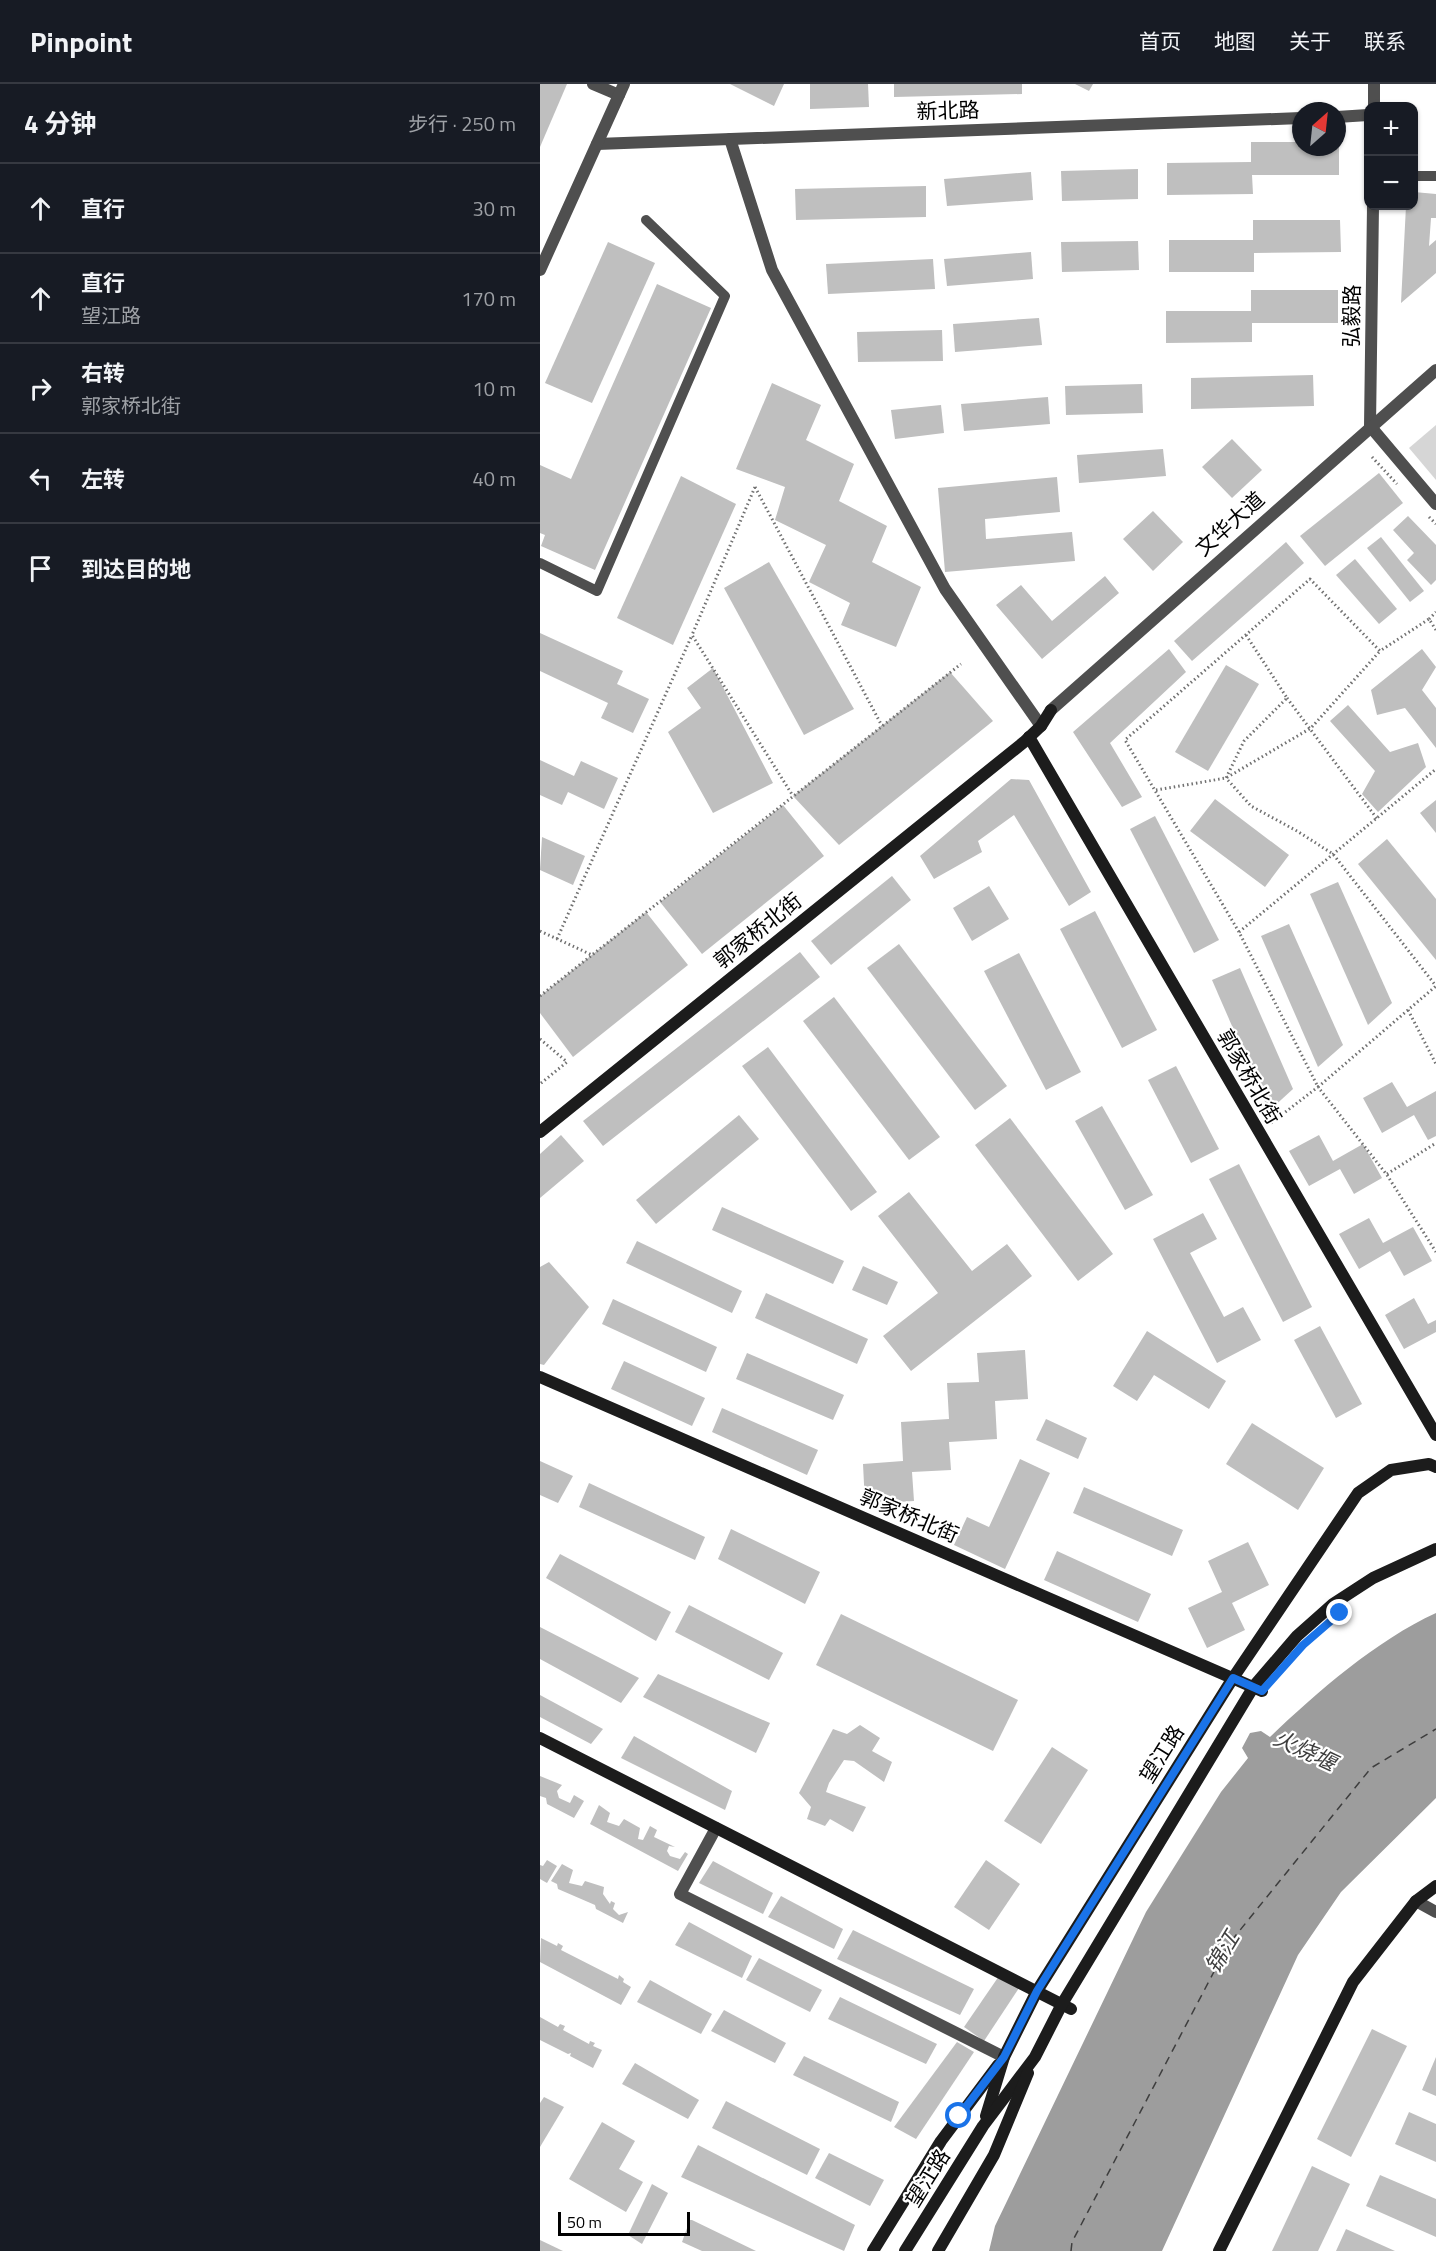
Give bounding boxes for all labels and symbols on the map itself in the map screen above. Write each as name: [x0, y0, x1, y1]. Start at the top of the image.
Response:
street label: 新北路: [916, 93, 980, 127]
north arrow: [1292, 102, 1346, 156]
street label: 弘毅路: [1334, 284, 1368, 348]
street label: 文华大道: [1187, 483, 1271, 563]
street label: 郭家桥北街: [707, 885, 808, 976]
street label: 郭家桥北街: [1210, 1023, 1290, 1130]
street label: 郭家桥北街: [855, 1480, 964, 1550]
route end: [1326, 1599, 1352, 1625]
street label: 望江路: [1131, 1718, 1191, 1789]
water label: 火烧堰: [1268, 1721, 1346, 1781]
water label: 锦江: [1196, 1923, 1249, 1980]
route start: [945, 2102, 971, 2128]
street label: 望江路: [897, 2142, 957, 2213]
scale bar: [558, 2209, 690, 2236]

